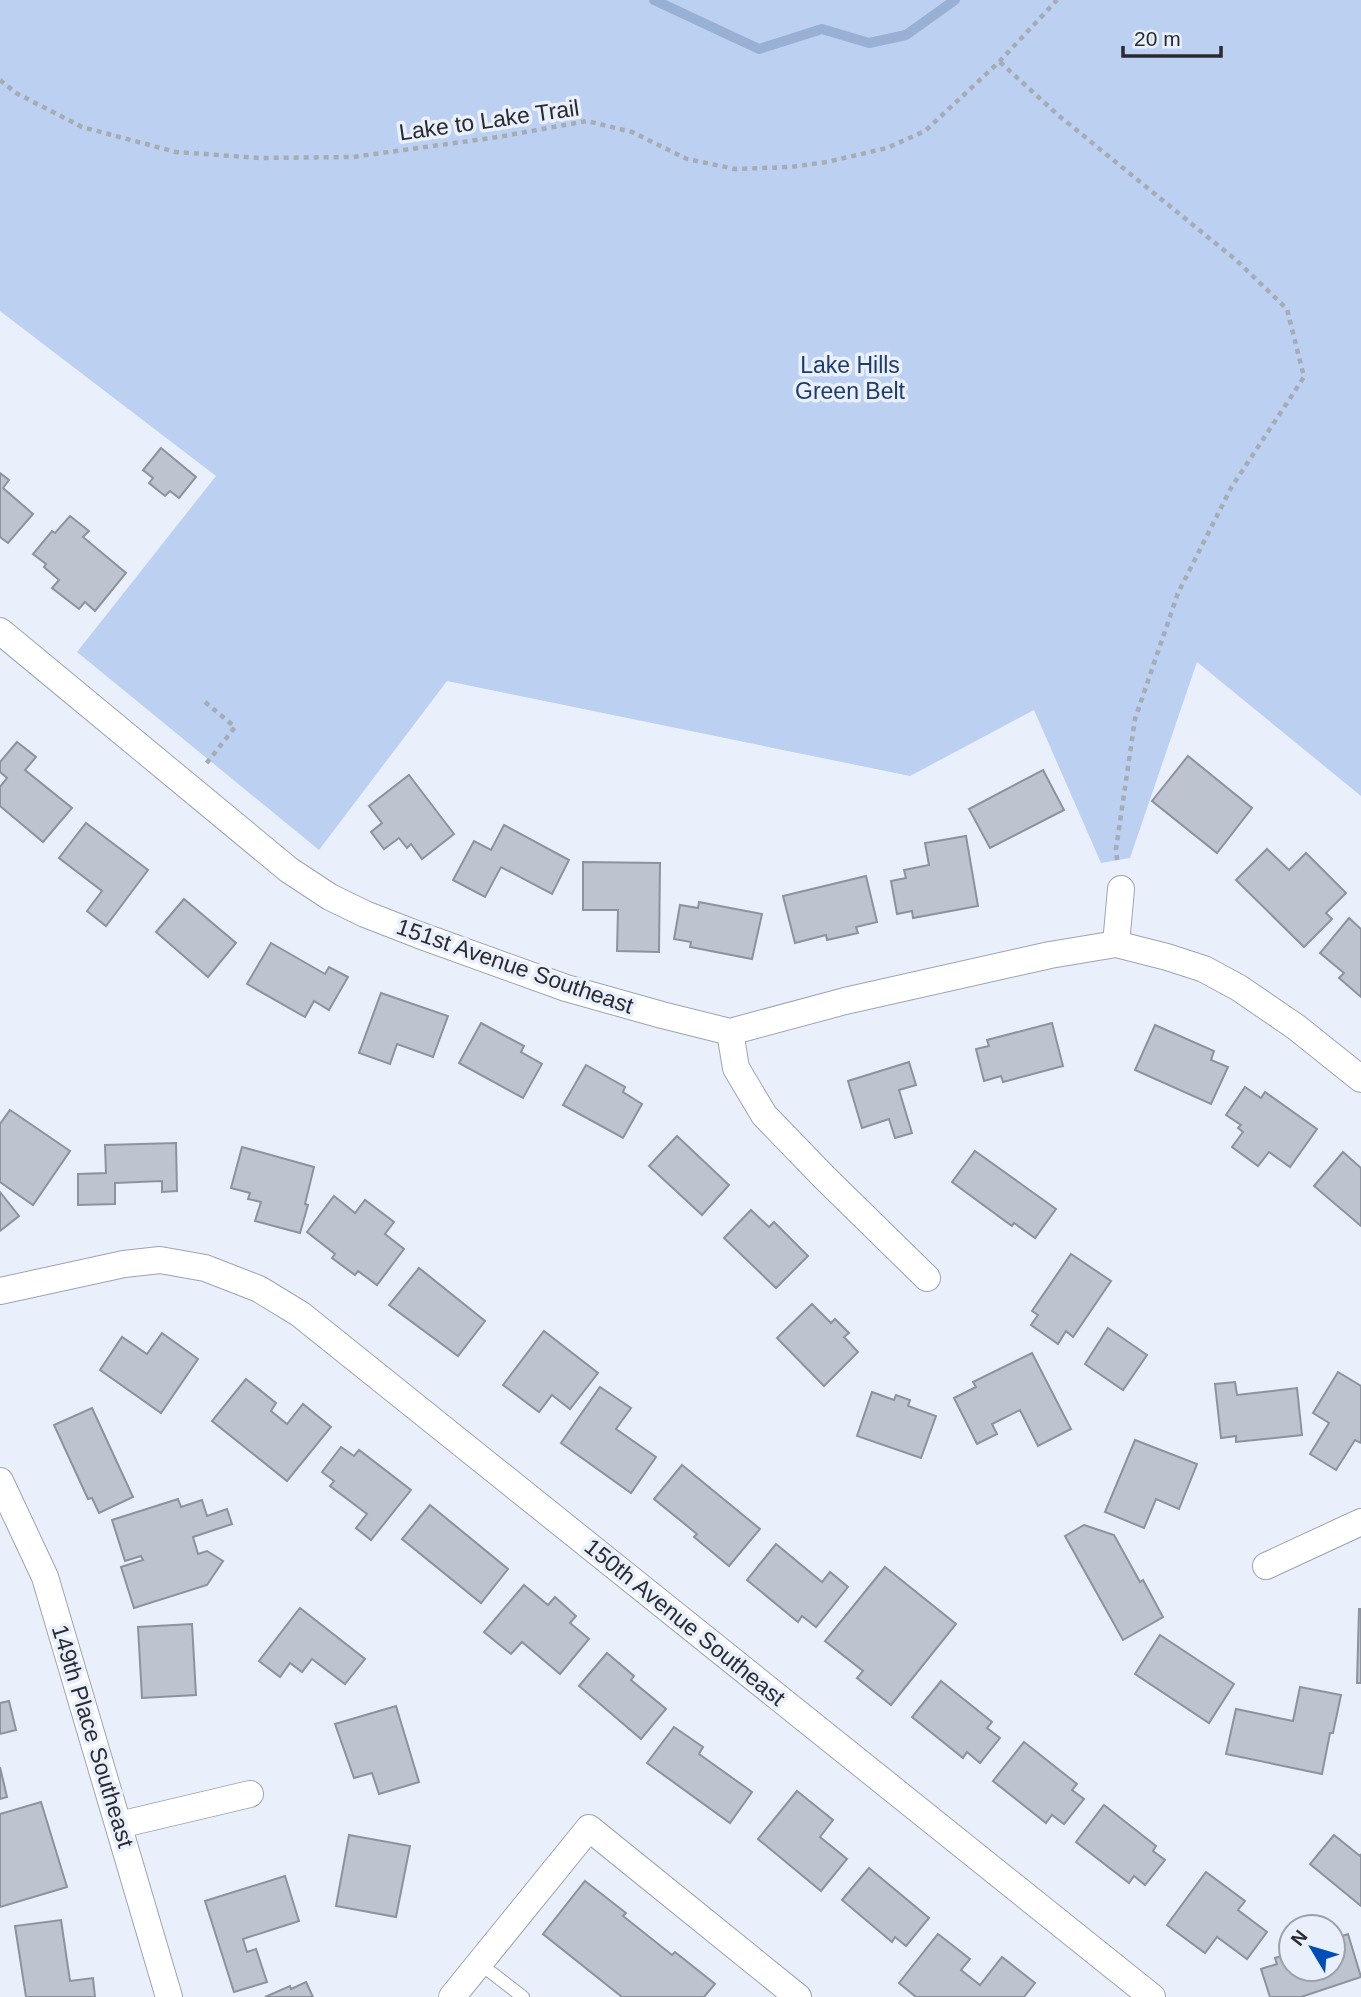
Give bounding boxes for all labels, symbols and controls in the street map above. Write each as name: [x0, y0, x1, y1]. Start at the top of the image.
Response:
scale bar: [1123, 14, 1221, 58]
text: 20 m: [1134, 27, 1181, 50]
street label: Lake to Lake Trail: [397, 94, 581, 146]
park label: Lake Hills Green Belt: [795, 352, 906, 404]
street label: 151st Avenue Southeast: [393, 913, 637, 1019]
street label: 150th Avenue Southeast: [580, 1533, 791, 1711]
street label: 149th Place Southeast: [47, 1622, 139, 1851]
north arrow: [1277, 1913, 1347, 1983]
text: N: [1286, 1926, 1311, 1950]

